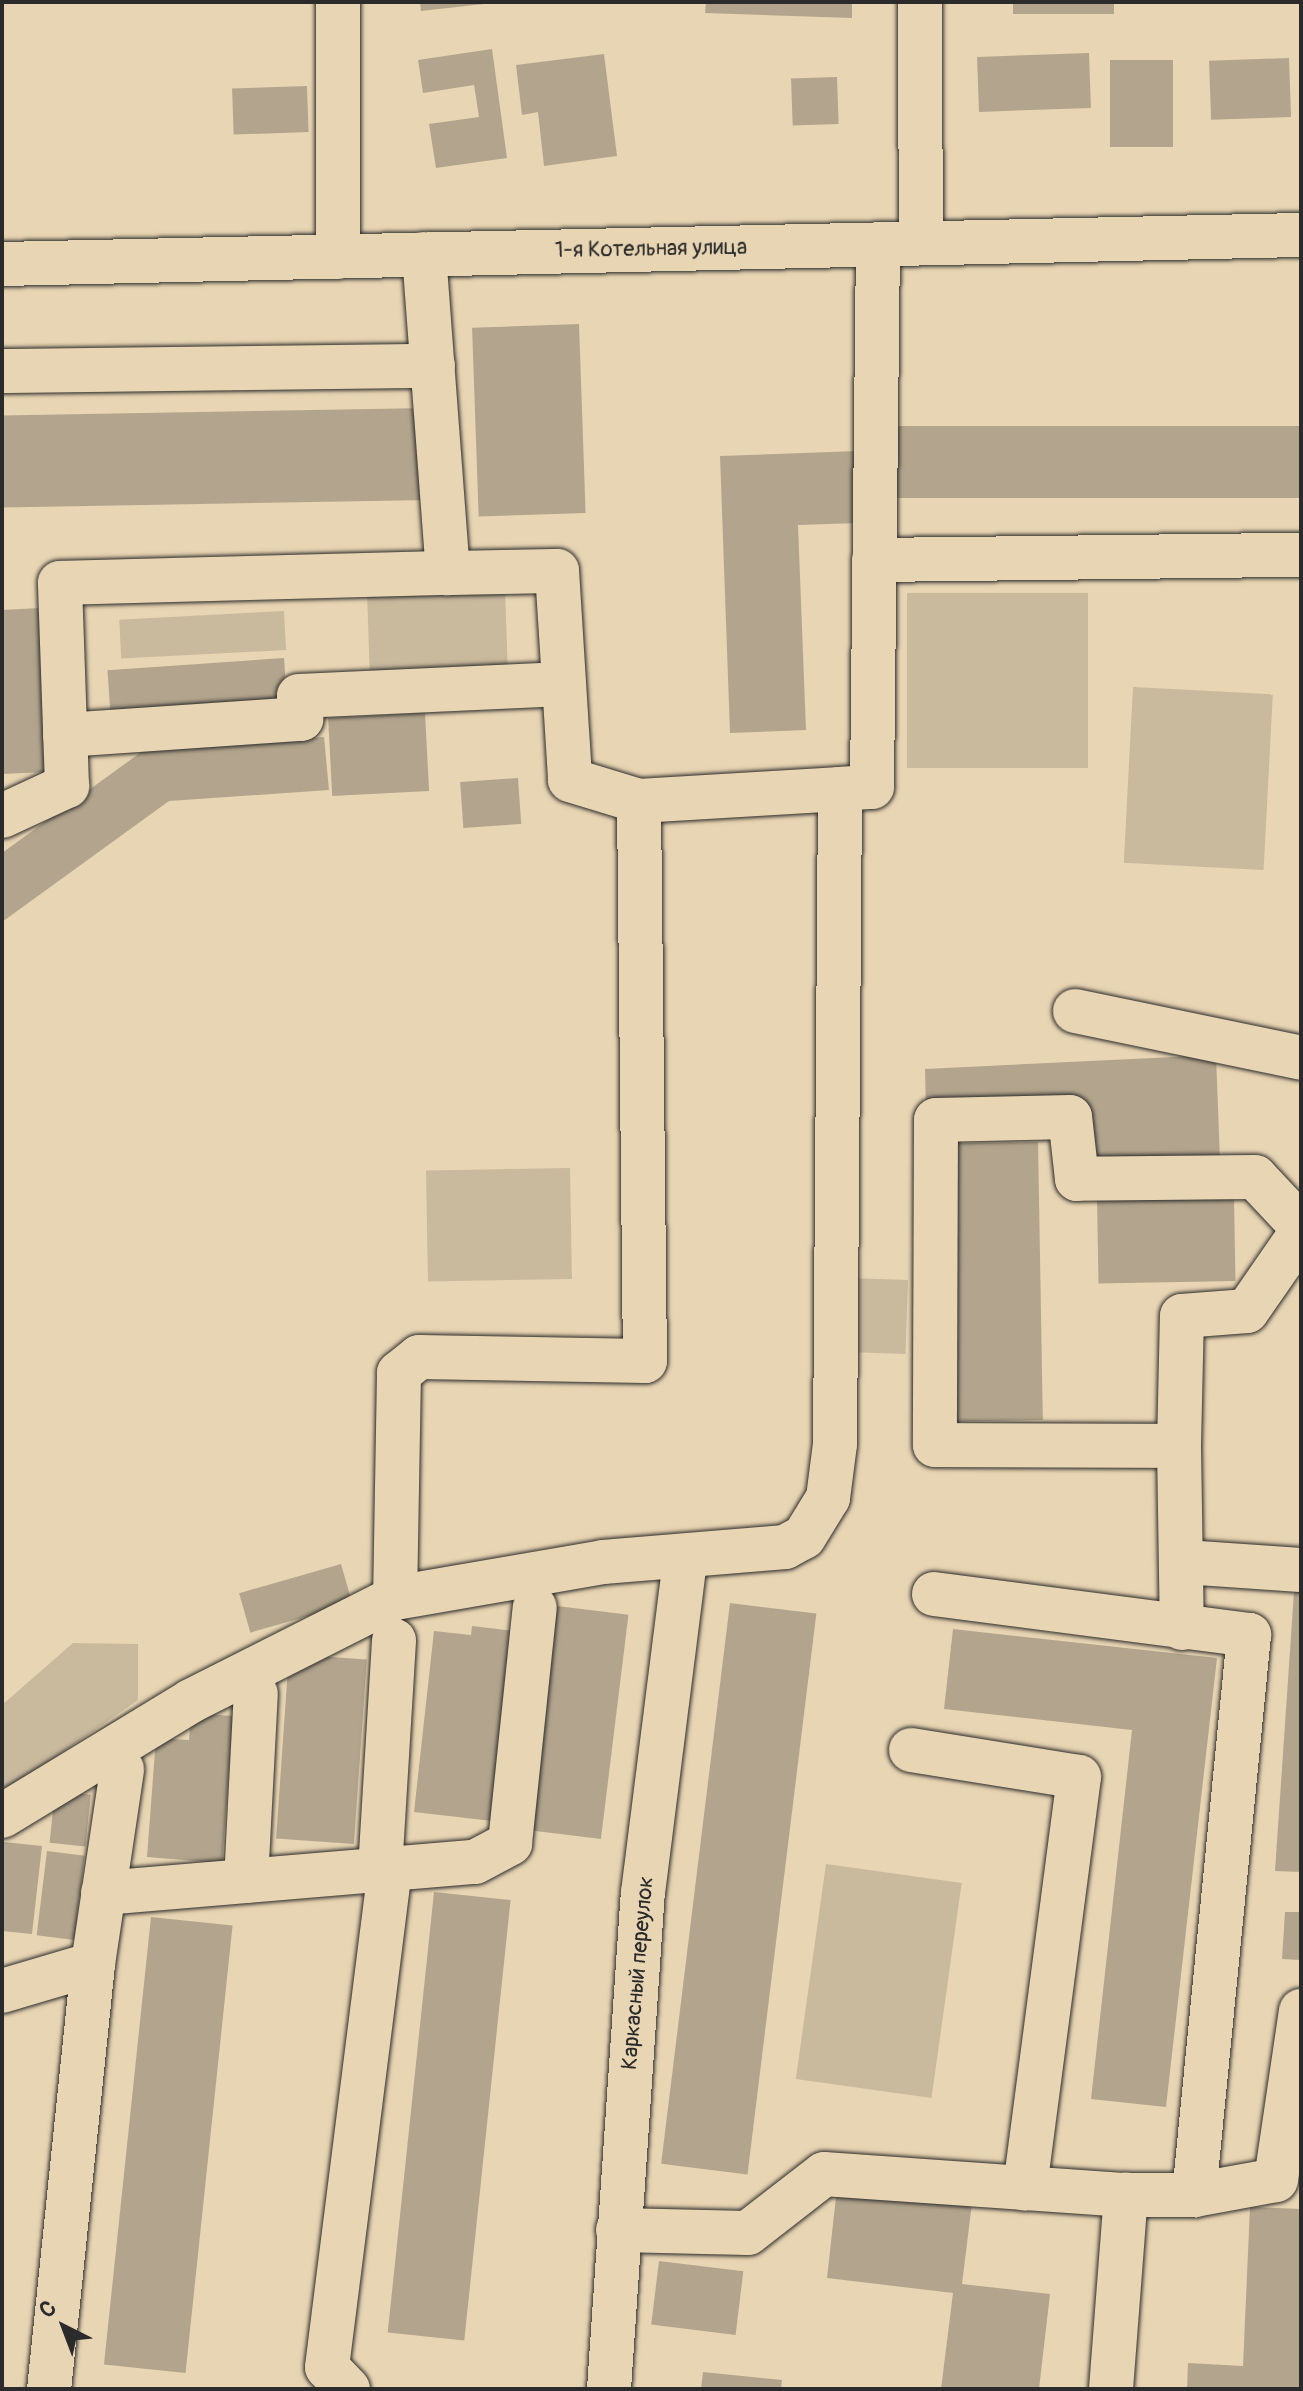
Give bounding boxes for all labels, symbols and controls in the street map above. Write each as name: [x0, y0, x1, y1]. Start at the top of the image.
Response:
street label: 1-я Котельная улица: [555, 234, 747, 264]
street label: Каркасный переулок: [616, 1875, 660, 2071]
north arrow: [24, 2287, 104, 2367]
text: С: [34, 2294, 62, 2324]

